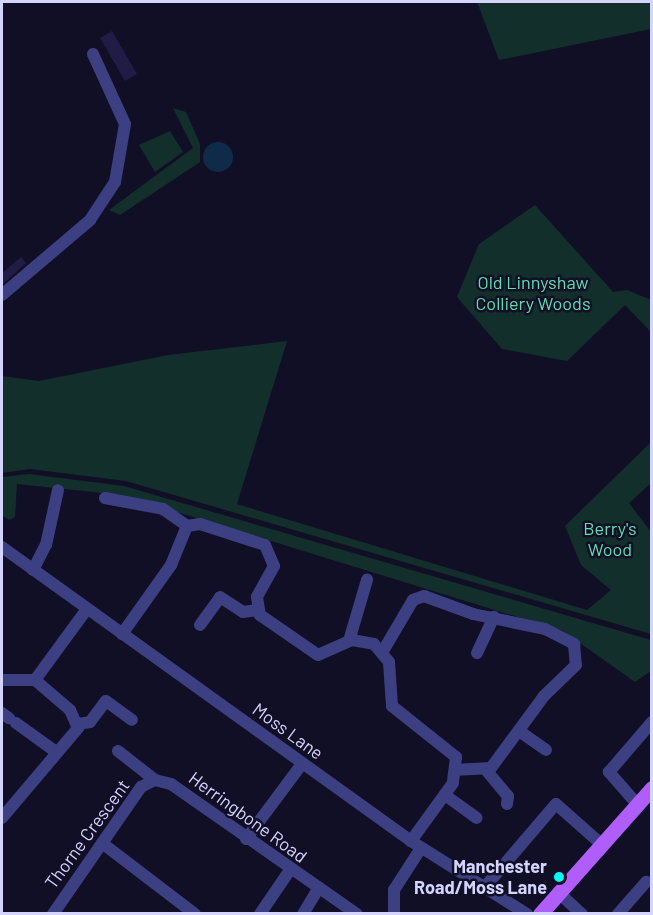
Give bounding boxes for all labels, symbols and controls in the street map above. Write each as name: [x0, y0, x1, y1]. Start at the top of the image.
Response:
park label: Old Linnyshaw Colliery Woods: [475, 272, 591, 314]
park label: Berry's Wood: [583, 518, 637, 560]
street label: Moss Lane: [249, 698, 327, 764]
street label: Herringbone Road: [185, 767, 311, 867]
street label: Thorne Crescent: [40, 775, 134, 893]
place label: Manchester Road/Moss Lane: [414, 856, 547, 898]
marker: Manchester Road/Moss Lane: [552, 870, 566, 884]

